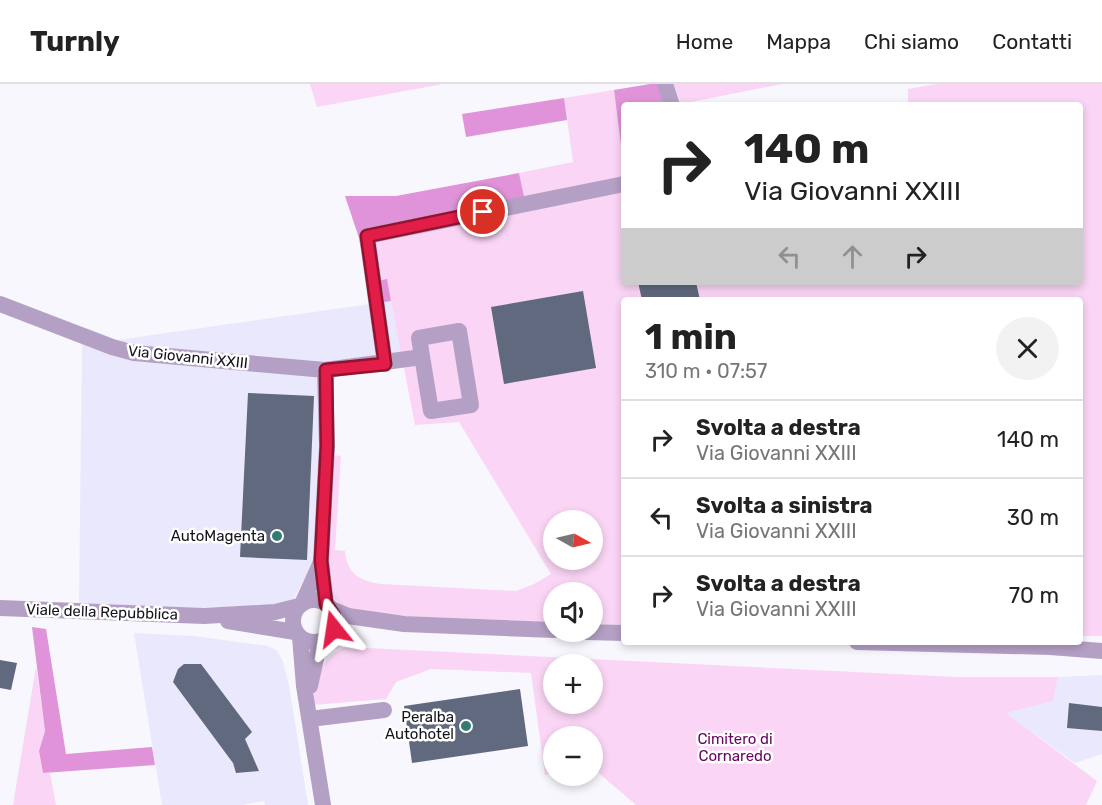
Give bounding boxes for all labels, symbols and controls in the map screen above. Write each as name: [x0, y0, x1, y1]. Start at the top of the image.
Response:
text: Turnly: [30, 25, 120, 58]
text: Home: [676, 29, 733, 54]
text: Mappa: [766, 29, 831, 54]
text: Chi siamo: [864, 29, 959, 54]
text: Contatti: [992, 29, 1072, 54]
text: 140 m: [744, 124, 870, 174]
icon: right: [645, 126, 723, 204]
text: Via Giovanni XXIII: [744, 175, 961, 207]
pin: [457, 186, 508, 237]
icon: arrive: [466, 195, 499, 228]
icon: left: [773, 240, 806, 273]
icon: ahead: [836, 240, 869, 273]
icon: right: [899, 240, 932, 273]
text: 1 min: [645, 315, 737, 358]
button: close: [996, 317, 1059, 380]
street label: Via Giovanni XXIII: [127, 342, 249, 372]
text: 310 m · 07:57: [645, 359, 767, 383]
text: Svolta a destra: [696, 414, 861, 441]
icon: right: [645, 423, 678, 456]
text: 140 m: [997, 426, 1059, 453]
text: Via Giovanni XXIII: [696, 441, 857, 465]
text: Svolta a sinistra: [696, 492, 873, 519]
icon: left: [645, 501, 678, 534]
text: 30 m: [1007, 504, 1059, 531]
north arrow: [543, 510, 603, 570]
map controls: [543, 510, 603, 786]
text: Via Giovanni XXIII: [696, 519, 857, 543]
place label: AutoMagenta: [171, 527, 265, 545]
marker: AutoMagenta: [270, 529, 284, 543]
text: Svolta a destra: [696, 570, 861, 597]
icon: right: [645, 579, 678, 612]
button: sound: [543, 582, 603, 642]
text: 70 m: [1009, 582, 1059, 609]
position arrow: [302, 597, 366, 661]
text: Via Giovanni XXIII: [696, 597, 857, 621]
street label: Viale della Repubblica: [26, 600, 178, 624]
button: +: [543, 654, 603, 714]
place label: Peralba Autohotel: [385, 708, 454, 743]
marker: Peralba Autohotel: [459, 719, 473, 733]
button: −: [543, 726, 603, 786]
park label: Cimitero di Cornaredo: [697, 730, 773, 765]

